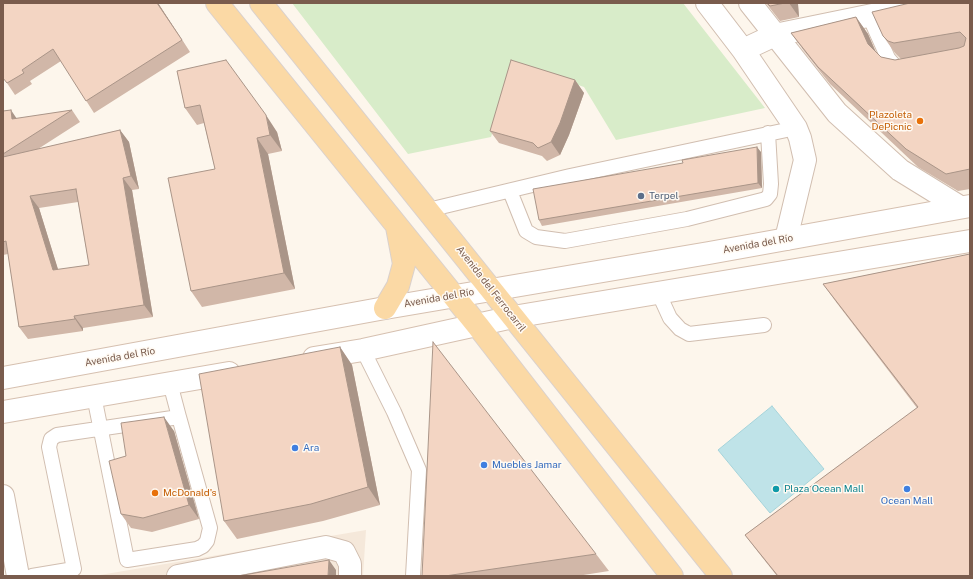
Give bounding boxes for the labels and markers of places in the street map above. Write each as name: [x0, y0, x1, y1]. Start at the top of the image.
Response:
place label: Plazoleta DePicnic: [869, 109, 912, 132]
marker: Plazoleta DePicnic: [915, 116, 925, 126]
place label: Terpel: [649, 190, 678, 202]
marker: Terpel: [636, 191, 646, 201]
place label: Ara: [303, 442, 319, 454]
marker: Ara: [290, 443, 300, 453]
place label: Muebles Jamar: [492, 459, 562, 471]
marker: Muebles Jamar: [479, 460, 489, 470]
place label: Plaza Ocean Mall: [784, 483, 864, 495]
marker: Plaza Ocean Mall: [771, 484, 781, 494]
marker: Ocean Mall: [902, 484, 912, 494]
place label: McDonald's: [163, 487, 216, 499]
marker: McDonald's: [150, 488, 160, 498]
place label: Ocean Mall: [881, 495, 933, 507]

